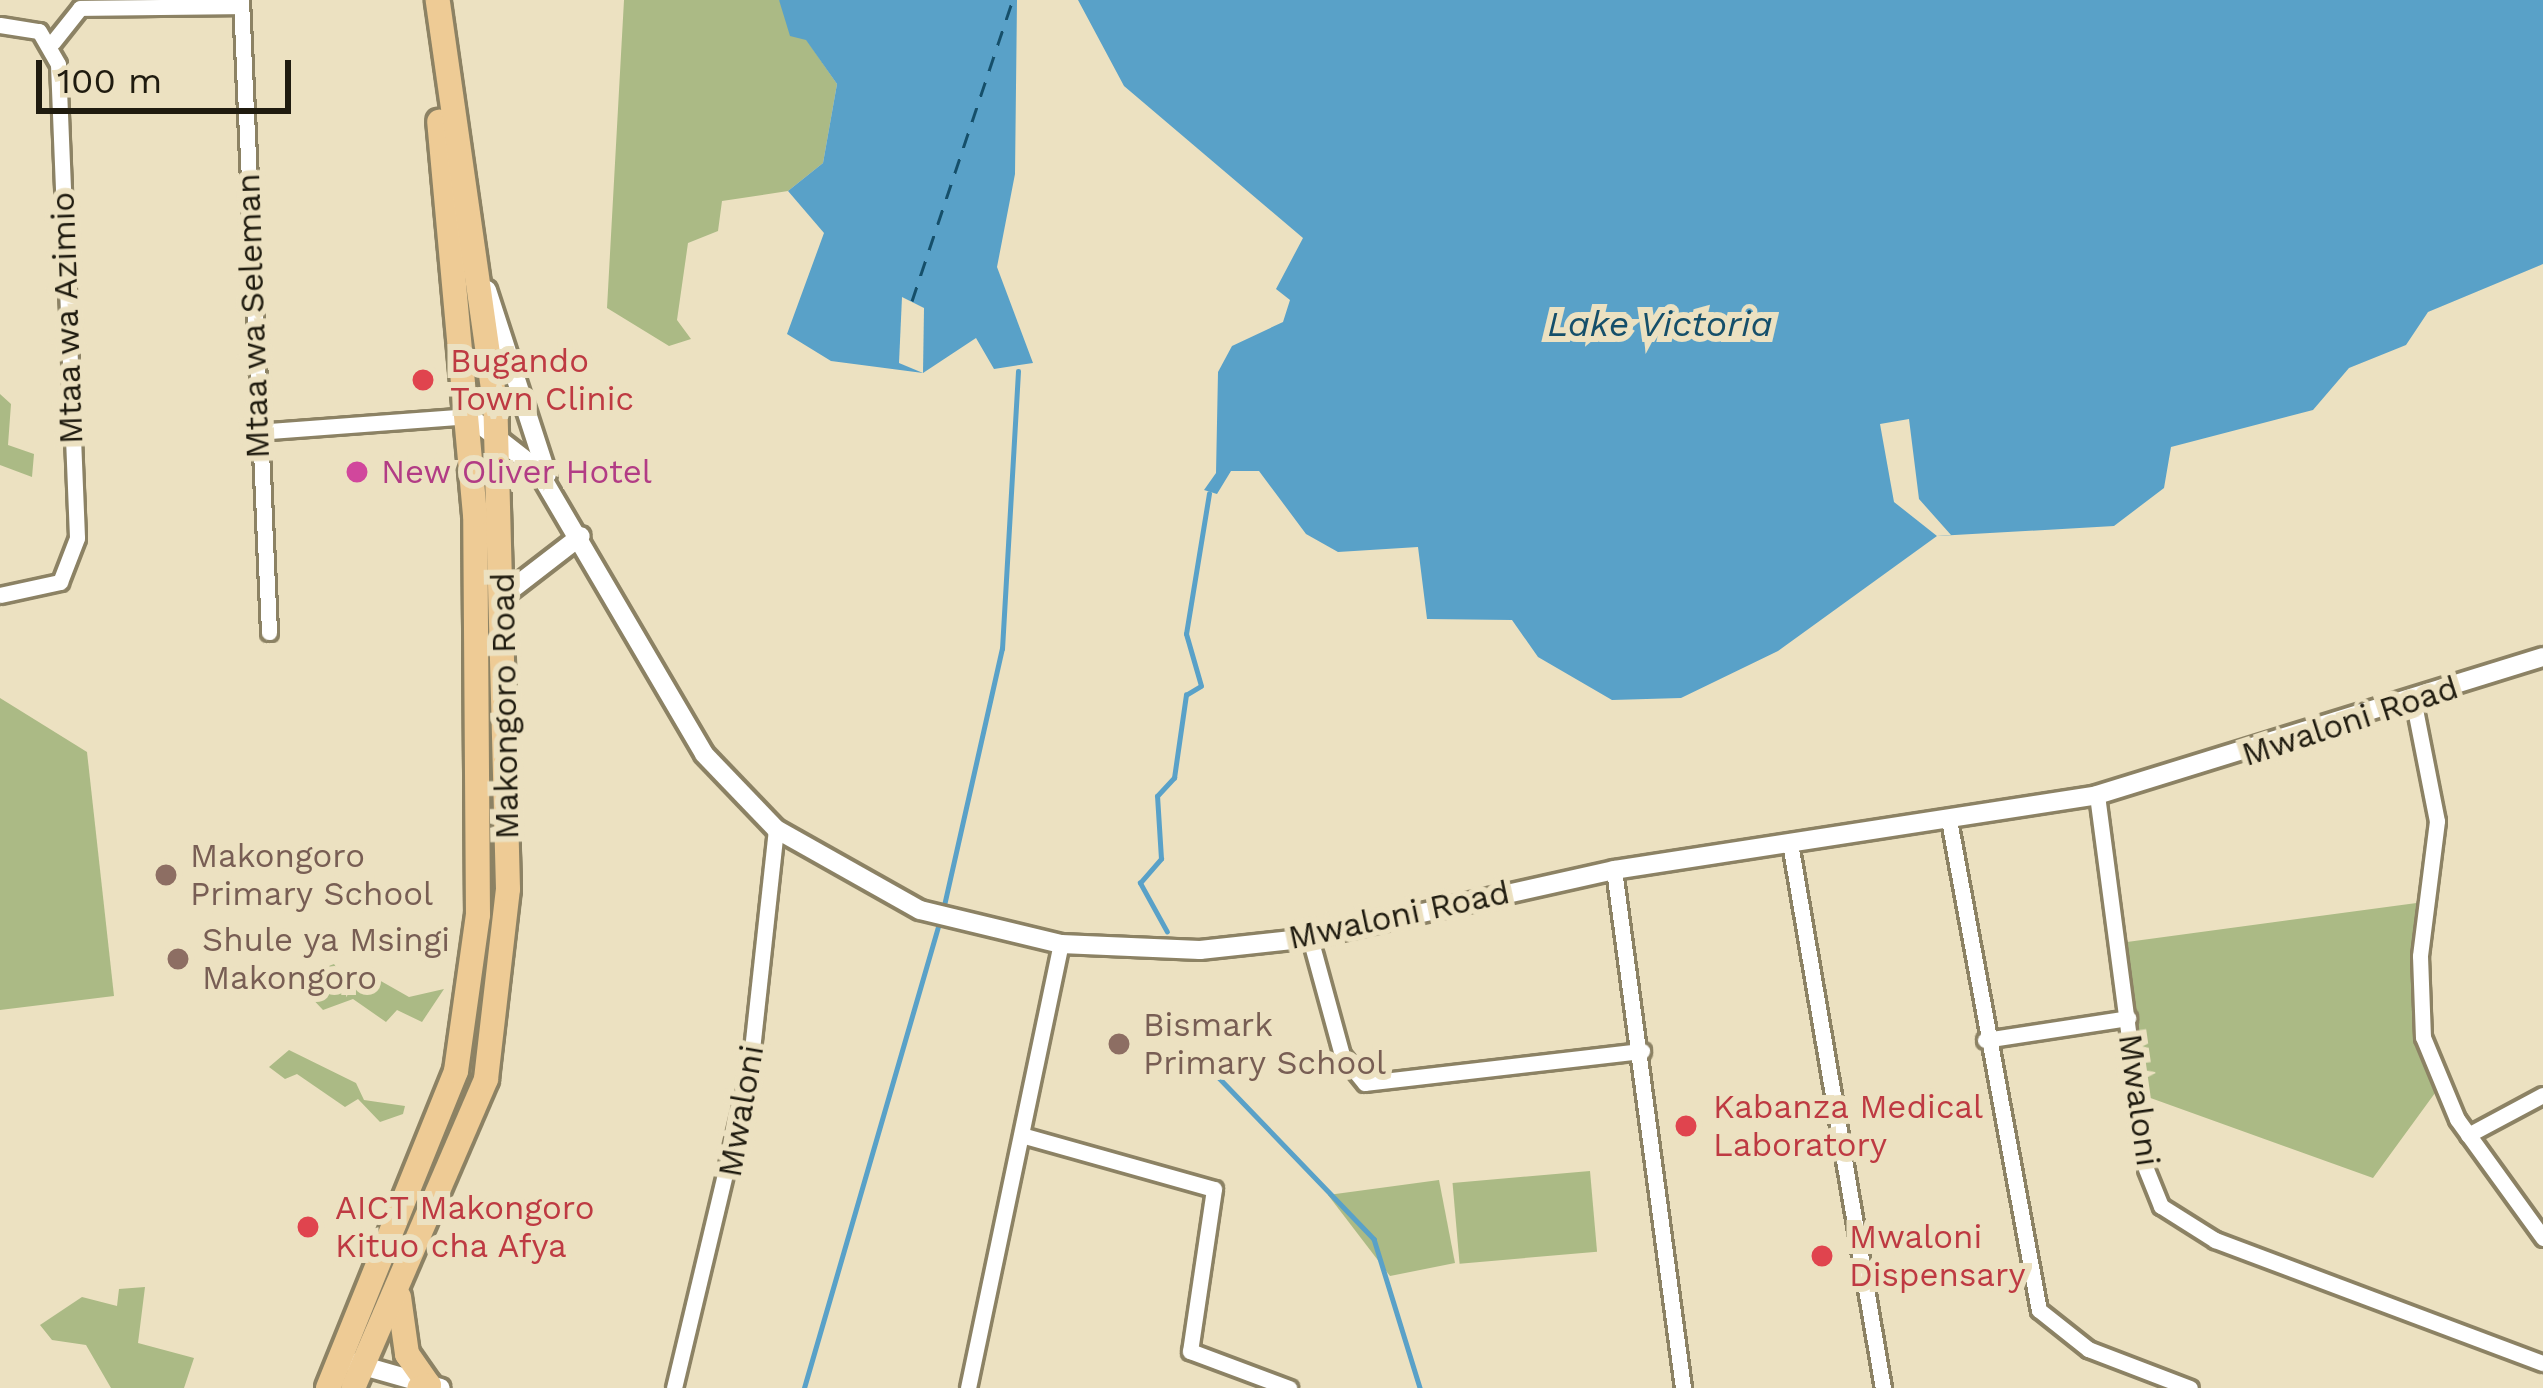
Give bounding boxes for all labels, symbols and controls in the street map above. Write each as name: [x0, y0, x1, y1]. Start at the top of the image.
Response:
scale bar: [42, 36, 297, 110]
text: 100 m: [57, 60, 162, 102]
street label: Mtaa wa Seleman: [228, 172, 278, 460]
street label: Mtaa wa Azimio: [43, 189, 91, 447]
water label: Lake Victoria: [1547, 303, 1773, 347]
place label: Bugando Town Clinic: [450, 341, 634, 419]
marker: Bugando Town Clinic: [407, 364, 439, 396]
place label: New Oliver Hotel: [381, 452, 653, 492]
marker: New Oliver Hotel: [344, 459, 370, 485]
street label: Makongoro Road: [483, 572, 527, 840]
street label: Mwaloni Road: [2237, 667, 2463, 775]
place label: Makongoro Primary School: [190, 836, 434, 914]
marker: Makongoro Primary School: [153, 862, 179, 888]
street label: Mwaloni Road: [1285, 872, 1513, 958]
place label: Shule ya Msingi Makongoro: [202, 920, 452, 998]
marker: Shule ya Msingi Makongoro: [165, 946, 191, 972]
place label: Bismark Primary School: [1143, 1005, 1387, 1083]
marker: Bismark Primary School: [1106, 1031, 1132, 1057]
street label: Mwaloni: [2110, 1031, 2168, 1169]
street label: Mwaloni: [710, 1042, 772, 1180]
place label: Kabanza Medical Laboratory: [1713, 1087, 1984, 1165]
marker: Kabanza Medical Laboratory: [1670, 1110, 1702, 1142]
place label: AICT Makongoro Kituo cha Afya: [335, 1188, 595, 1266]
marker: AICT Makongoro Kituo cha Afya: [292, 1211, 324, 1243]
place label: Mwaloni Dispensary: [1849, 1217, 2026, 1295]
marker: Mwaloni Dispensary: [1806, 1240, 1838, 1272]

